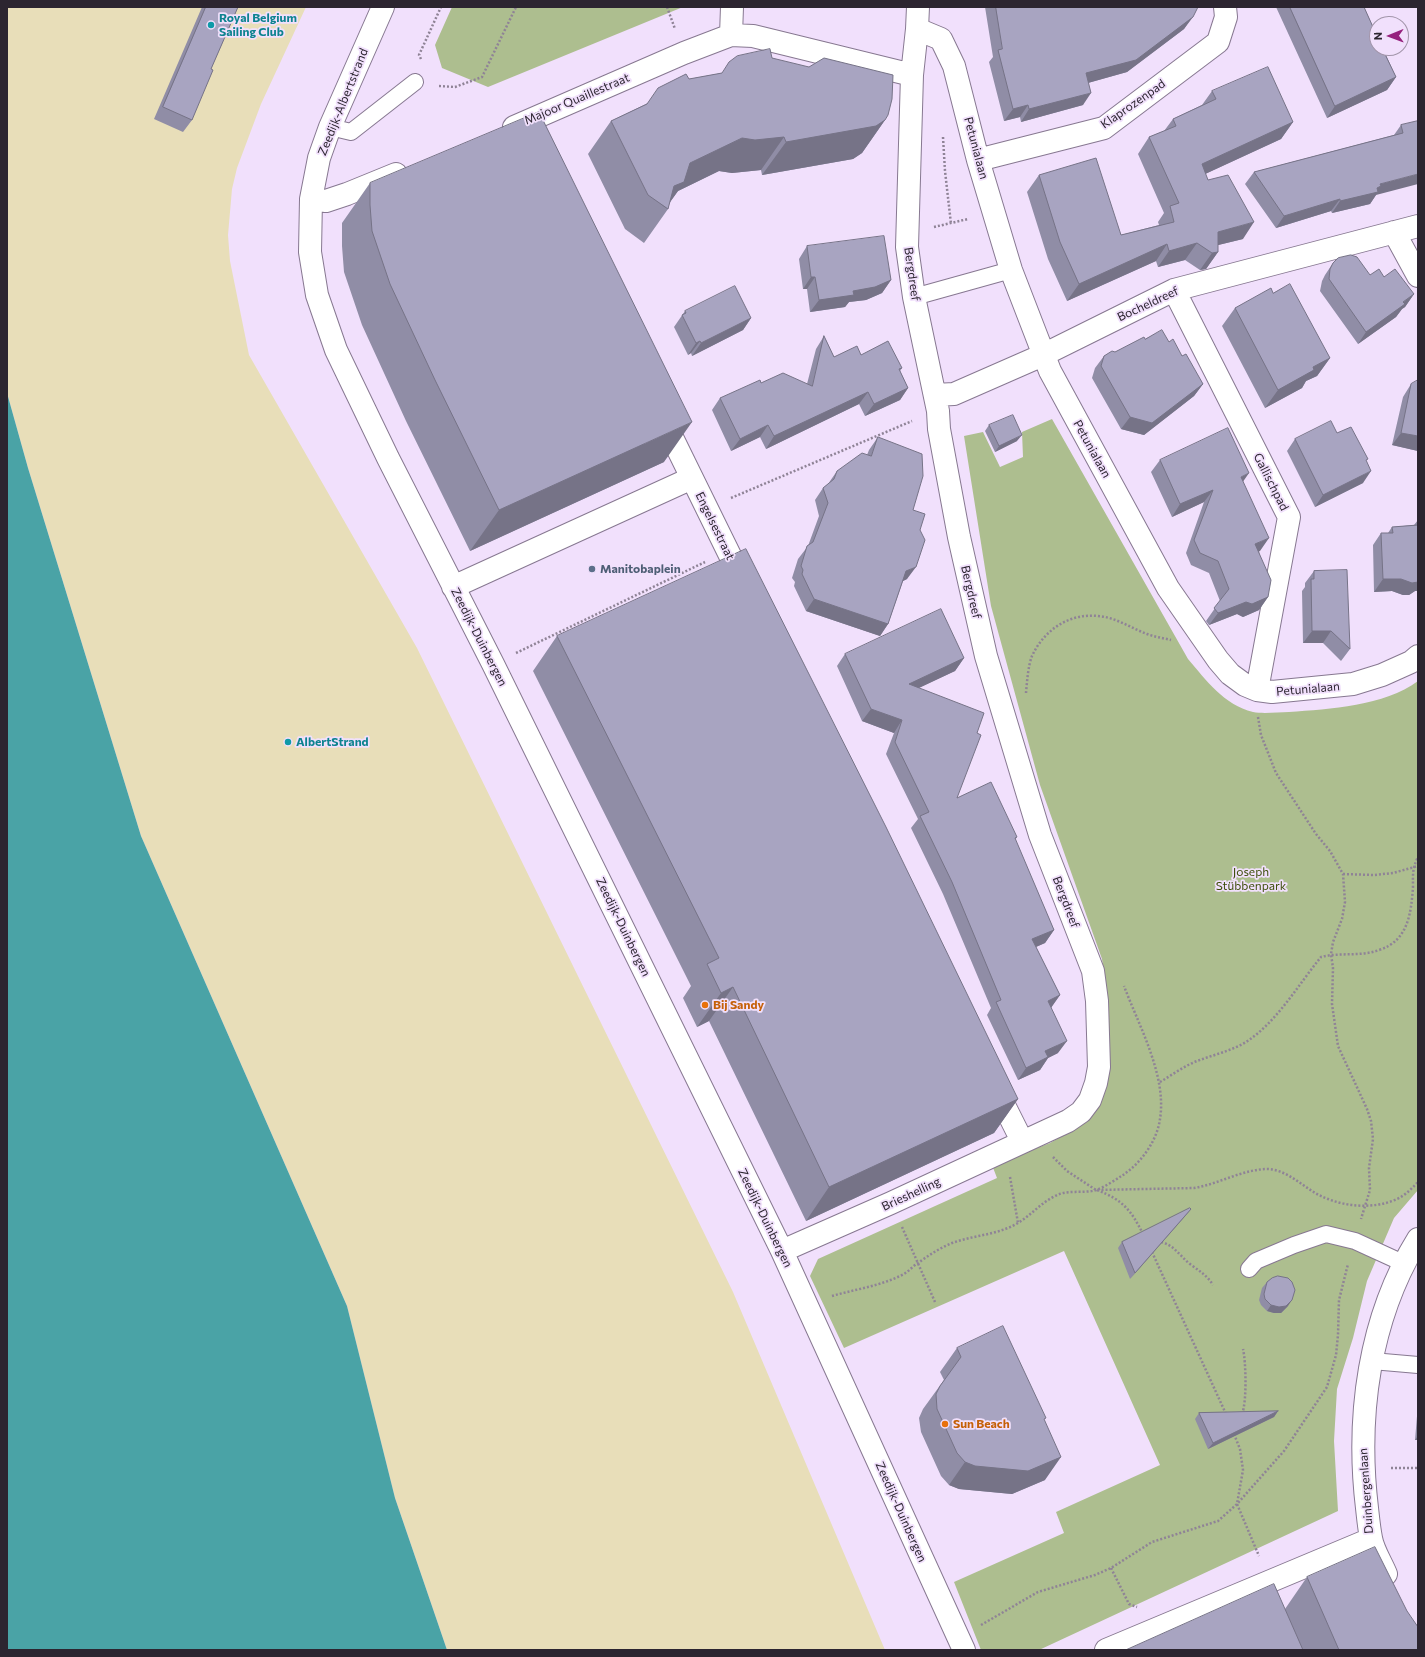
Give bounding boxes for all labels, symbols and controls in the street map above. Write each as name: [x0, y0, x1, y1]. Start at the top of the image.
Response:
place label: Royal Belgium Sailing Club: [219, 11, 297, 39]
north arrow: [1369, 16, 1409, 56]
marker: Royal Belgium Sailing Club: [206, 20, 216, 30]
text: N: [1371, 32, 1384, 40]
street label: Zeedijk-Albertstrand: [315, 46, 371, 158]
street label: Majoor Quaillestraat: [522, 70, 632, 128]
street label: Klaprozenpad: [1098, 76, 1168, 132]
street label: Petunialaan: [961, 115, 991, 181]
street label: Bergdreef: [901, 246, 923, 302]
street label: Bocheldreef: [1115, 284, 1181, 324]
street label: Petunialaan: [1070, 418, 1114, 480]
street label: Gallischpad: [1250, 451, 1292, 513]
street label: Engelsestraat: [692, 490, 738, 562]
place label: Manitobaplein: [600, 562, 681, 576]
marker: Manitobaplein: [587, 564, 597, 574]
street label: Bergdreef: [958, 564, 984, 620]
street label: Zeedijk-Duinbergen: [448, 585, 510, 689]
street label: Petunialaan: [1276, 679, 1340, 699]
place label: AlbertStrand: [296, 735, 369, 749]
marker: AlbertStrand: [283, 737, 293, 747]
park label: Joseph Stübbenpark: [1216, 865, 1286, 893]
street label: Bergdreef: [1050, 874, 1082, 930]
street label: Zeedijk-Duinbergen: [593, 875, 653, 979]
place label: Bij Sandy: [713, 998, 764, 1012]
marker: Bij Sandy: [700, 1000, 710, 1010]
street label: Zeedijk-Duinbergen: [735, 1166, 795, 1270]
street label: Brieshelling: [879, 1174, 943, 1214]
place label: Sun Beach: [953, 1417, 1010, 1431]
marker: Sun Beach: [940, 1419, 950, 1429]
street label: Duinbergenlaan: [1356, 1448, 1376, 1534]
street label: Zeedijk-Duinbergen: [872, 1460, 930, 1564]

